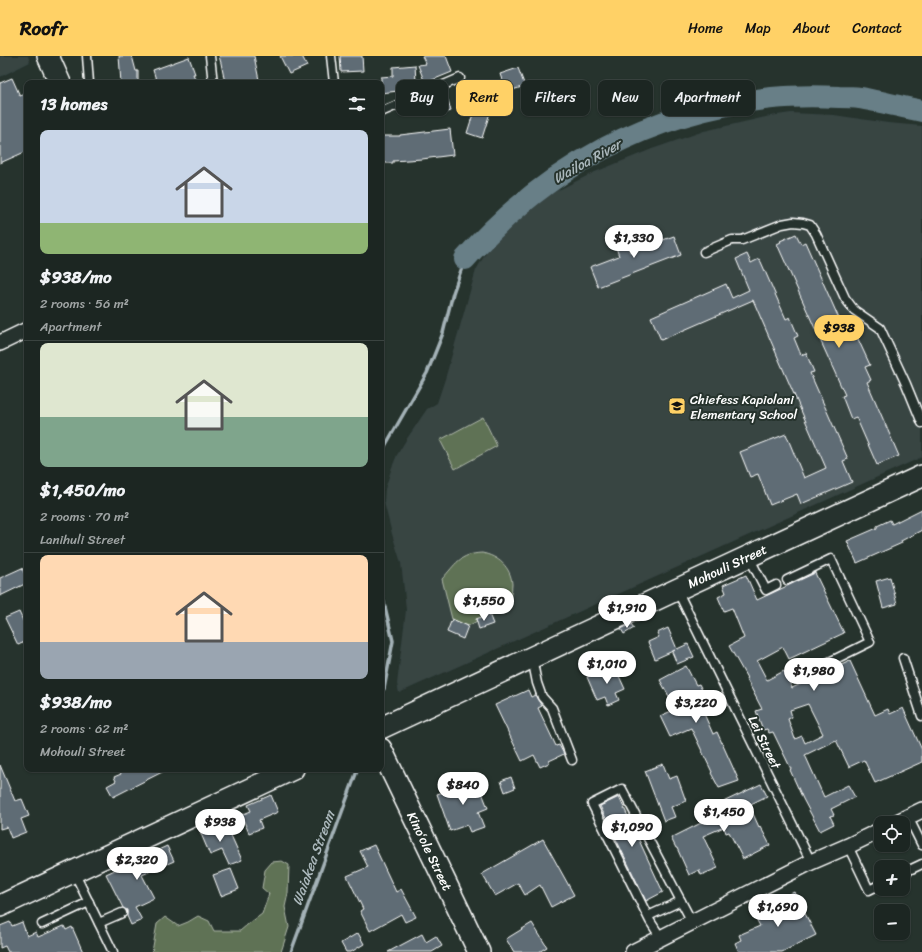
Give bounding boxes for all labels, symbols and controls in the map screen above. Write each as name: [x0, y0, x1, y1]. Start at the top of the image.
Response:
text: Roofr: [20, 12, 67, 45]
text: Home: [688, 16, 723, 41]
text: Map: [745, 16, 771, 41]
text: About: [793, 16, 830, 41]
text: Contact: [852, 16, 902, 41]
chip: Buy: [396, 80, 448, 116]
chip: Rent: [456, 80, 513, 116]
chip: Filters: [521, 80, 590, 116]
chip: New: [598, 80, 653, 116]
chip: Apartment: [661, 80, 755, 116]
text: 13 homes: [40, 89, 107, 119]
icon: filters: [346, 93, 368, 115]
water label: Wailoa River: [549, 131, 628, 190]
icon: home: [168, 156, 240, 228]
pin: $1,330: [601, 225, 667, 259]
text: $1,330: [614, 226, 654, 249]
text: $938/mo: [40, 262, 112, 292]
text: 2 rooms · 56 m²: [40, 292, 129, 315]
text: Apartment: [40, 315, 101, 338]
pin: $938: [815, 315, 863, 349]
text: $938: [823, 316, 855, 339]
icon: home: [168, 369, 240, 441]
place label: Chiefess Kapiolani Elementary School: [690, 388, 798, 426]
school or university icon: Chiefess Kapiolani Elementary School: [667, 396, 687, 416]
text: $1,450/mo: [40, 475, 125, 505]
text: 2 rooms · 70 m²: [40, 505, 129, 528]
text: Lanihuli Street: [40, 528, 125, 551]
street label: Mohouli Street: [684, 538, 771, 595]
icon: home: [168, 581, 240, 653]
pin: $1,550: [451, 588, 517, 622]
text: $1,550: [463, 589, 505, 612]
pin: $1,910: [594, 595, 660, 629]
text: $1,910: [607, 596, 647, 619]
pin: $1,010: [574, 651, 640, 685]
text: $1,010: [587, 652, 627, 675]
pin: $1,980: [781, 658, 847, 692]
text: $1,980: [793, 659, 835, 682]
text: $938/mo: [40, 687, 112, 717]
pin: $3,220: [663, 690, 729, 724]
text: $3,220: [675, 691, 717, 714]
street label: Lei Street: [742, 712, 788, 774]
text: 2 rooms · 62 m²: [40, 717, 128, 740]
text: Mohouli Street: [40, 740, 126, 763]
pin: $840: [439, 772, 487, 806]
text: $840: [447, 773, 479, 796]
pin: $1,450: [691, 799, 757, 833]
text: $1,450: [703, 800, 745, 823]
water label: Waiakea Stream: [285, 806, 343, 909]
street label: Kinoʻole Street: [400, 808, 459, 895]
pin: $938: [196, 809, 244, 843]
text: $938: [204, 810, 236, 833]
pin: $1,090: [599, 814, 665, 848]
text: $1,090: [611, 815, 653, 838]
map controls: [874, 816, 910, 940]
button: locate: [874, 816, 910, 852]
pin: $2,320: [104, 847, 170, 881]
text: $2,320: [116, 848, 158, 871]
button: +: [874, 860, 910, 896]
pin: $1,690: [745, 894, 811, 928]
text: $1,690: [757, 895, 799, 918]
button: −: [874, 904, 910, 940]

